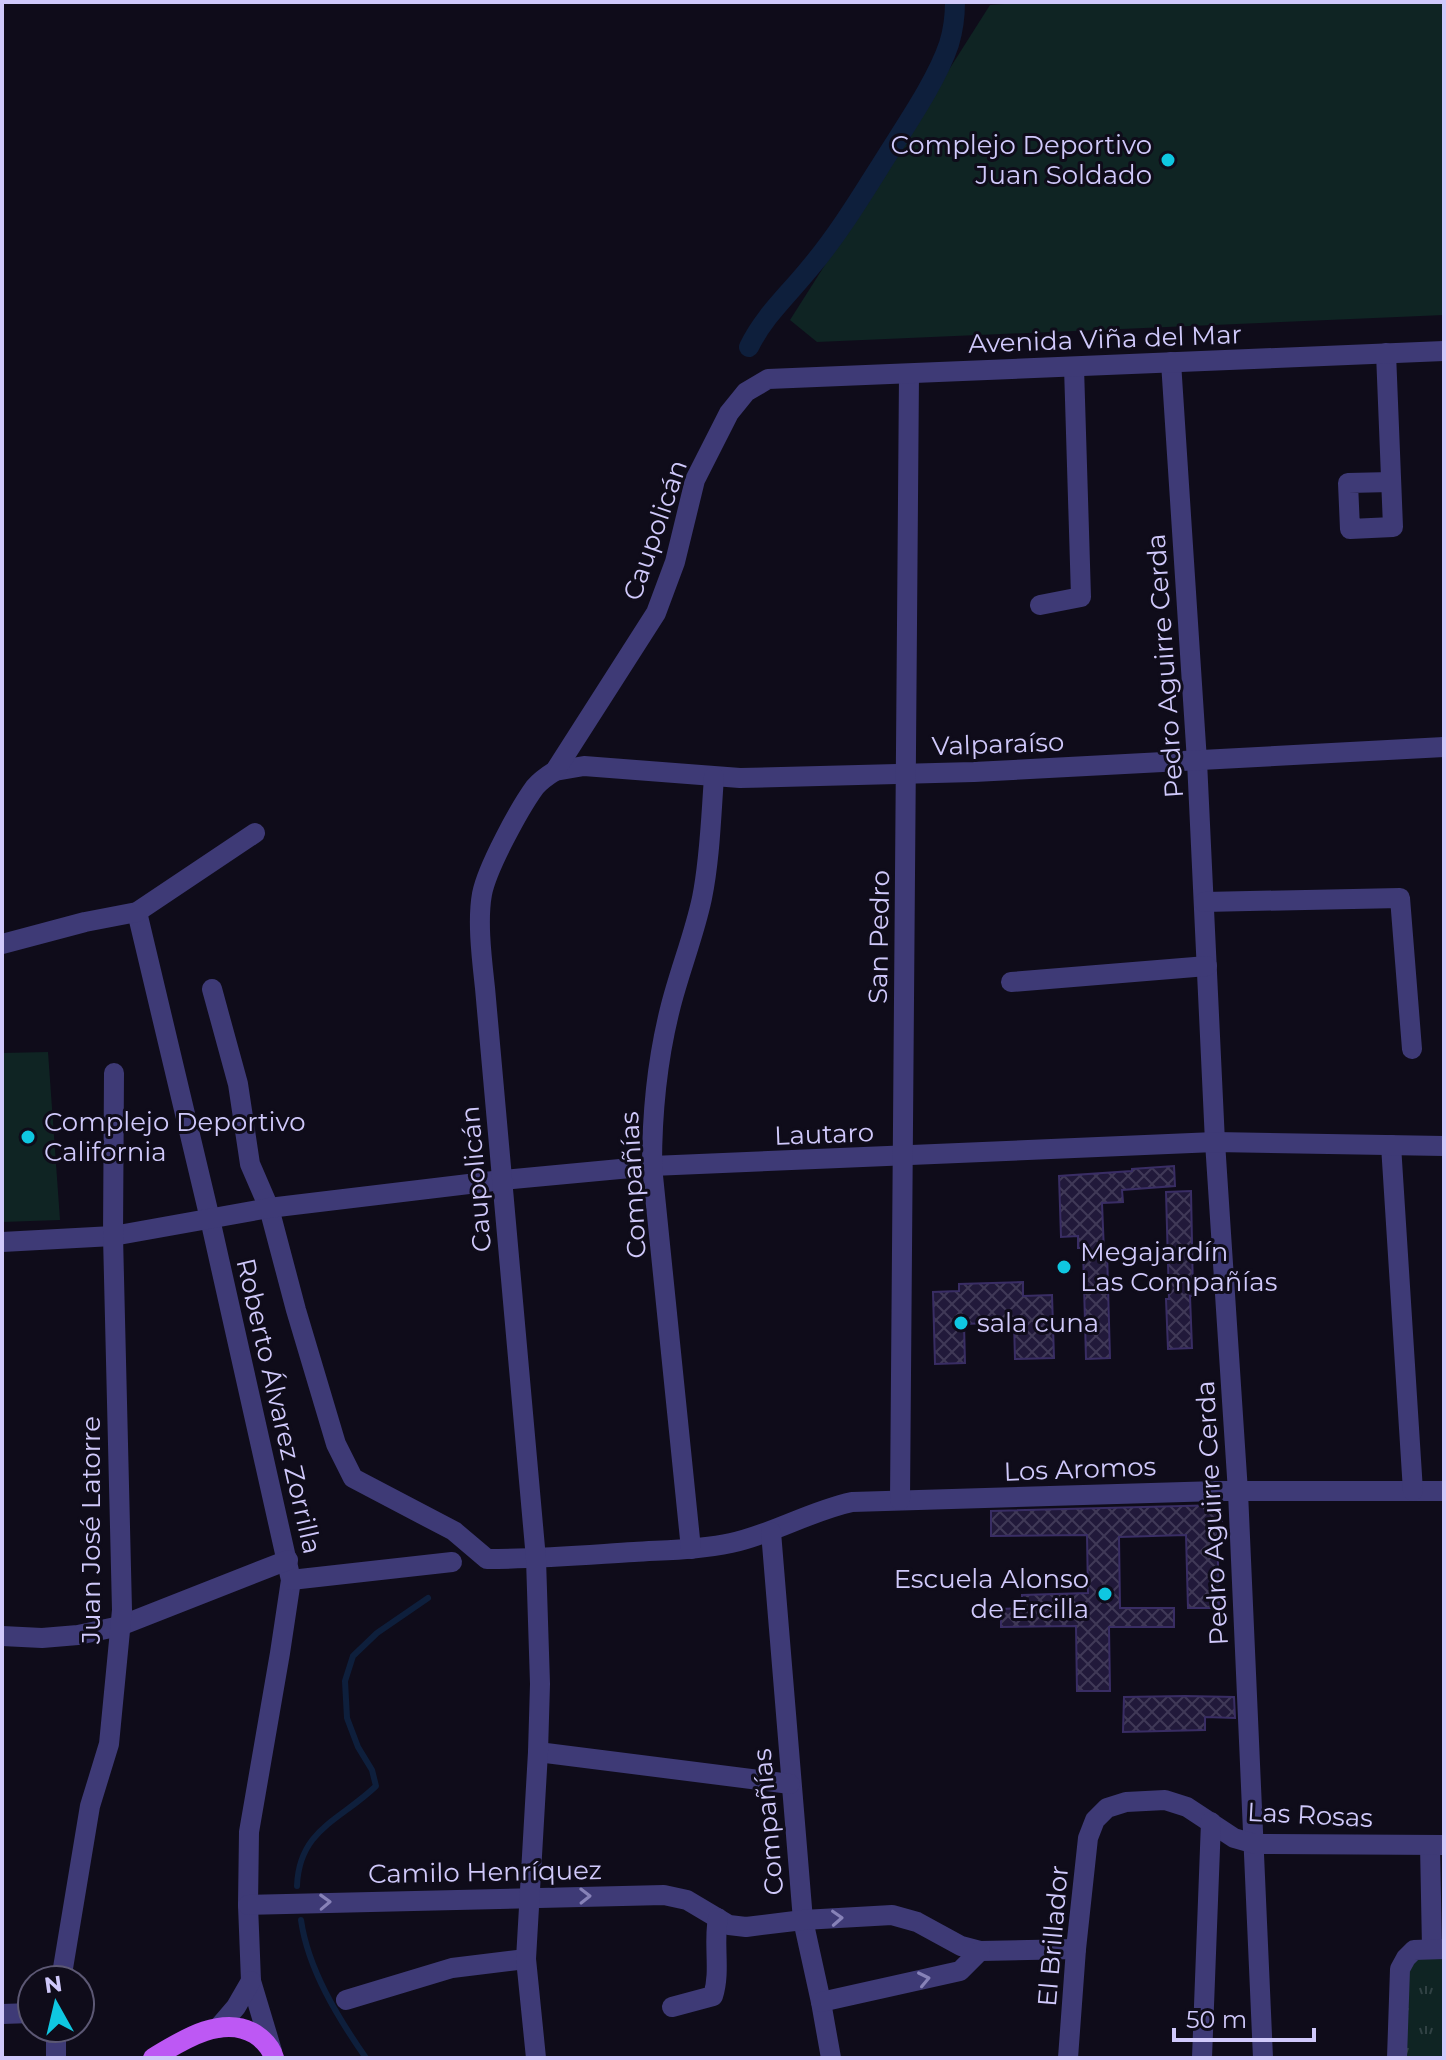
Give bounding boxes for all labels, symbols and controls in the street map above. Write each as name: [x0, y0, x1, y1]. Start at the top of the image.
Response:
place label: Complejo Deportivo Juan Soldado: [890, 129, 1152, 191]
marker: Complejo Deportivo Juan Soldado: [1159, 151, 1177, 169]
street label: Avenida Viña del Mar: [968, 318, 1242, 360]
street label: Caupolicán: [616, 456, 694, 604]
street label: Pedro Aguirre Cerda: [1140, 533, 1190, 799]
street label: Valparaíso: [931, 726, 1065, 762]
street label: San Pedro: [862, 870, 896, 1004]
street label: Caupolicán: [454, 1105, 498, 1253]
place label: Complejo Deportivo California: [44, 1106, 306, 1168]
street label: Compañías: [613, 1111, 653, 1259]
street label: Lautaro: [774, 1116, 874, 1152]
marker: Complejo Deportivo California: [19, 1128, 37, 1146]
place label: Megajardín Las Compañías: [1080, 1236, 1277, 1298]
street label: Roberto Álvarez Zorrilla: [229, 1255, 329, 1557]
marker: Megajardín Las Compañías: [1055, 1258, 1073, 1276]
place label: sala cuna: [977, 1307, 1099, 1339]
marker: sala cuna: [952, 1314, 970, 1332]
street label: Pedro Aguirre Cerda: [1189, 1380, 1235, 1646]
street label: Juan José Latorre: [75, 1416, 107, 1645]
street label: Los Aromos: [1003, 1450, 1157, 1488]
place label: Escuela Alonso de Ercilla: [894, 1563, 1089, 1625]
marker: Escuela Alonso de Ercilla: [1096, 1585, 1114, 1603]
street label: Compañías: [746, 1747, 790, 1897]
street label: Las Rosas: [1246, 1796, 1374, 1834]
street label: Camilo Henríquez: [368, 1854, 602, 1890]
street label: El Brillador: [1031, 1864, 1075, 2008]
one-way arrow: [579, 1887, 592, 1905]
one-way arrow: [319, 1894, 332, 1911]
one-way arrow: [831, 1910, 844, 1927]
north arrow: [16, 1964, 96, 2044]
text: N: [43, 1970, 64, 1999]
one-way arrow: [917, 1971, 931, 1988]
scale bar: [1174, 1992, 1314, 2042]
text: 50 m: [1186, 2005, 1247, 2034]

